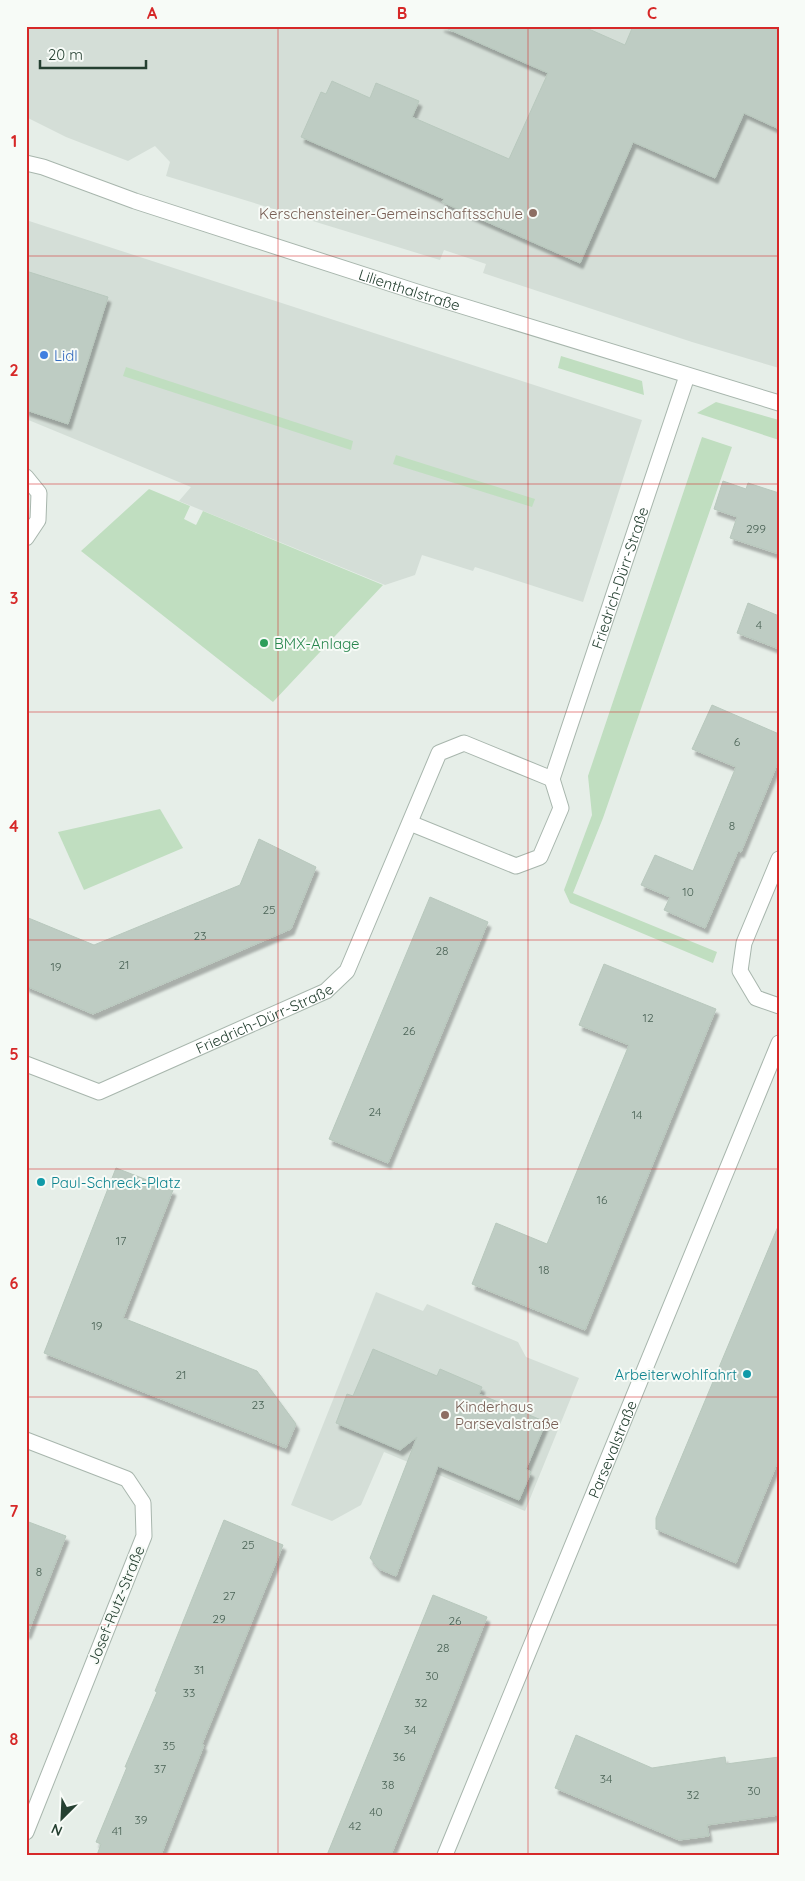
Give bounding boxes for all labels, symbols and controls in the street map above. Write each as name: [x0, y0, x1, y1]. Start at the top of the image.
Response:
text: A: [147, 3, 158, 23]
text: B: [397, 3, 407, 23]
text: C: [647, 3, 657, 23]
scale bar: [40, 38, 146, 70]
text: 20 m: [48, 45, 83, 64]
text: 1: [11, 131, 17, 151]
place label: Kerschensteiner-Gemeinschaftsschule: [259, 204, 523, 223]
marker: Kerschensteiner-Gemeinschaftsschule: [527, 207, 539, 219]
street label: Lilienthalstraße: [356, 264, 463, 314]
place label: Lidl: [54, 346, 78, 365]
marker: Lidl: [38, 349, 50, 361]
text: 2: [9, 360, 19, 380]
street label: Friedrich-Dürr-Straße: [587, 504, 652, 651]
house number: 299: [746, 521, 766, 536]
text: 3: [10, 588, 18, 608]
house number: 4: [756, 617, 762, 632]
place label: BMX-Anlage: [274, 634, 360, 653]
marker: BMX-Anlage: [258, 637, 270, 649]
house number: 6: [734, 734, 741, 749]
text: 4: [9, 816, 19, 836]
house number: 8: [729, 818, 735, 833]
house number: 10: [682, 884, 694, 899]
house number: 25: [262, 902, 276, 917]
house number: 23: [194, 928, 206, 943]
house number: 28: [435, 943, 449, 958]
house number: 21: [118, 957, 130, 972]
house number: 19: [50, 959, 62, 974]
street label: Friedrich-Dürr-Straße: [192, 979, 337, 1057]
house number: 12: [642, 1010, 654, 1025]
house number: 26: [402, 1023, 416, 1038]
text: 5: [9, 1044, 19, 1064]
house number: 24: [369, 1104, 381, 1119]
house number: 14: [632, 1107, 642, 1122]
place label: Paul-Schreck-Platz: [51, 1173, 181, 1192]
marker: Paul-Schreck-Platz: [35, 1176, 47, 1188]
house number: 16: [597, 1192, 608, 1207]
house number: 17: [116, 1233, 126, 1248]
house number: 18: [539, 1262, 549, 1277]
text: 6: [10, 1273, 19, 1293]
house number: 19: [91, 1318, 103, 1333]
place label: Arbeiterwohlfahrt: [615, 1365, 737, 1384]
house number: 21: [175, 1367, 187, 1382]
marker: Arbeiterwohlfahrt: [741, 1368, 753, 1380]
house number: 23: [252, 1397, 264, 1412]
place label: Kinderhaus Parsevalstraße: [455, 1397, 559, 1433]
street label: Parsevalstraße: [583, 1397, 641, 1501]
marker: Kinderhaus Parsevalstraße: [439, 1409, 451, 1421]
text: 7: [10, 1501, 19, 1521]
house number: 25: [241, 1537, 255, 1552]
street label: Josef-Rutz-Straße: [83, 1543, 149, 1667]
house number: 8: [36, 1564, 42, 1579]
house number: 27: [223, 1588, 235, 1603]
house number: 29: [212, 1611, 226, 1626]
house number: 26: [448, 1613, 462, 1628]
house number: 28: [436, 1640, 450, 1655]
house number: 31: [194, 1662, 204, 1677]
house number: 30: [425, 1668, 439, 1683]
house number: 33: [183, 1685, 195, 1700]
house number: 32: [415, 1695, 428, 1710]
house number: 34: [404, 1722, 416, 1737]
text: 8: [10, 1729, 19, 1749]
house number: 35: [163, 1738, 175, 1753]
house number: 36: [393, 1749, 406, 1764]
house number: 37: [154, 1761, 166, 1776]
house number: 34: [600, 1771, 612, 1786]
house number: 38: [382, 1777, 394, 1792]
house number: 30: [747, 1783, 761, 1798]
house number: 32: [687, 1787, 700, 1802]
north arrow: [38, 1794, 88, 1844]
house number: 40: [369, 1804, 383, 1819]
house number: 39: [135, 1812, 148, 1827]
house number: 42: [349, 1818, 362, 1833]
text: N: [48, 1820, 65, 1840]
house number: 41: [112, 1823, 122, 1838]

